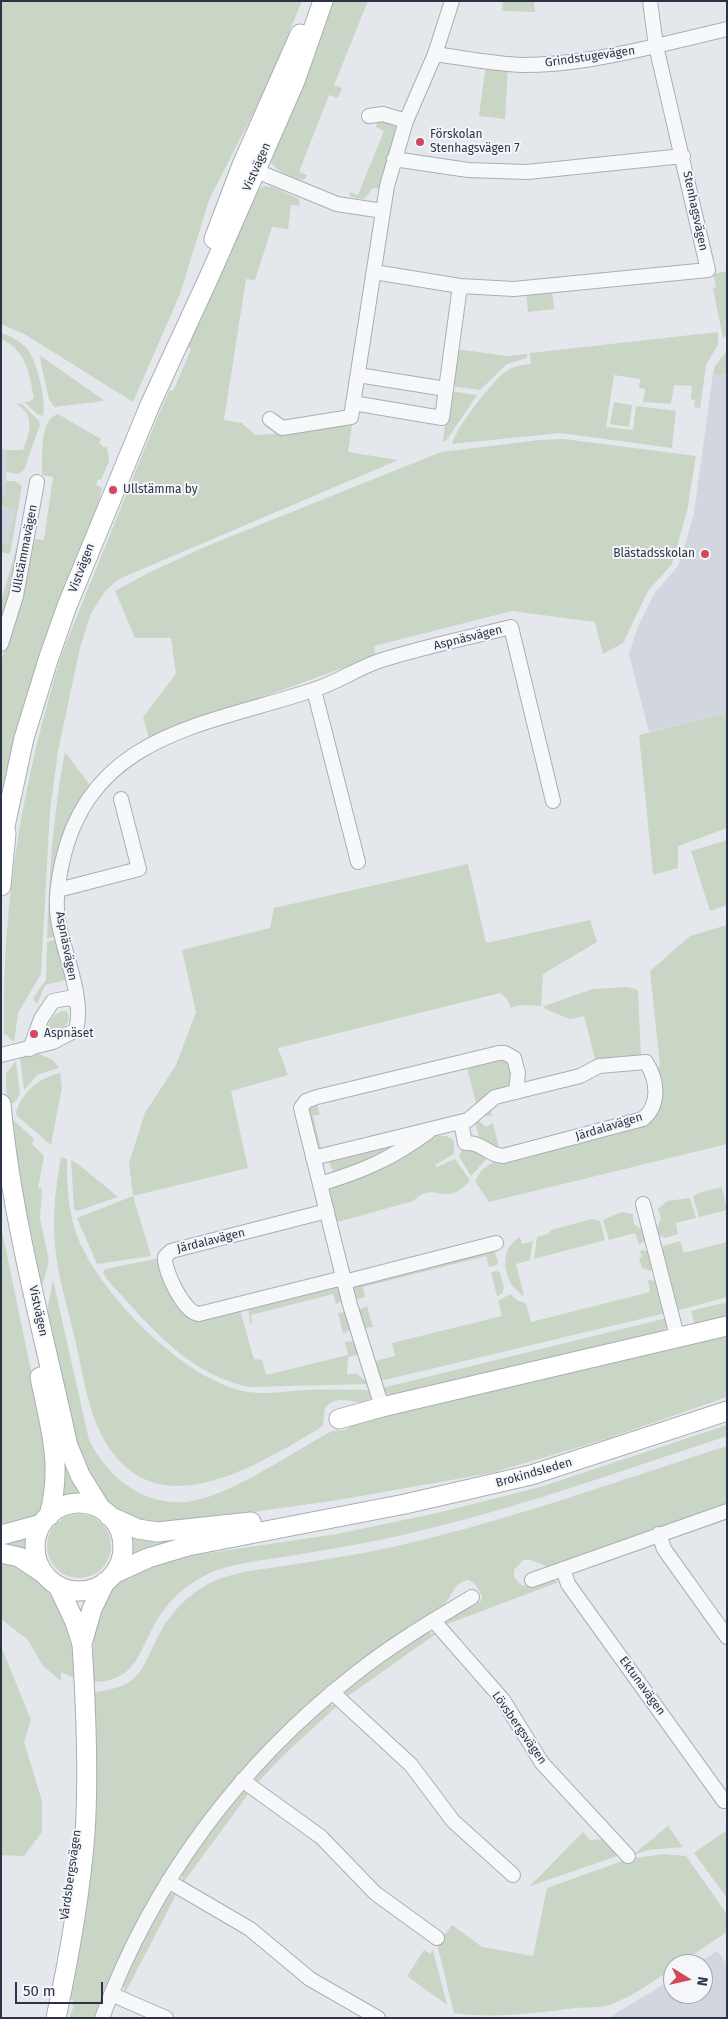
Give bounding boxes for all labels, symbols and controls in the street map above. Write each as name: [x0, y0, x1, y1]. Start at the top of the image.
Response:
street label: Grindstugevägen: [544, 44, 636, 70]
place label: Förskolan Stenhagsvägen 7: [430, 128, 520, 156]
marker: Förskolan Stenhagsvägen 7: [414, 136, 426, 148]
street label: Vistvägen: [240, 140, 274, 194]
street label: Stenhagsvägen: [680, 170, 710, 252]
place label: Ullstämma by: [123, 483, 198, 497]
marker: Ullstämma by: [107, 484, 119, 496]
street label: Ullstämmavägen: [9, 503, 41, 595]
street label: Vistvägen: [66, 541, 98, 595]
place label: Blästadsskolan: [613, 547, 695, 561]
marker: Blästadsskolan: [699, 548, 711, 560]
street label: Aspnäsvägen: [432, 623, 504, 653]
street label: Aspnäsvägen: [52, 910, 80, 982]
place label: Aspnäset: [44, 1027, 94, 1041]
marker: Aspnäset: [28, 1028, 40, 1040]
street label: Järdalavägen: [574, 1110, 644, 1144]
street label: Järdalavägen: [175, 1226, 247, 1256]
street label: Vistvägen: [26, 1284, 50, 1338]
street label: Brokindsleden: [494, 1455, 574, 1491]
street label: Ektunavägen: [616, 1654, 668, 1718]
street label: Lövsbergsvägen: [489, 1689, 549, 1767]
street label: Vårdsbergsvägen: [58, 1829, 84, 1921]
north arrow: [663, 1954, 713, 2004]
scale bar: [18, 1972, 105, 2004]
text: N: [693, 1975, 711, 1987]
text: 50 m: [23, 1982, 56, 2000]

